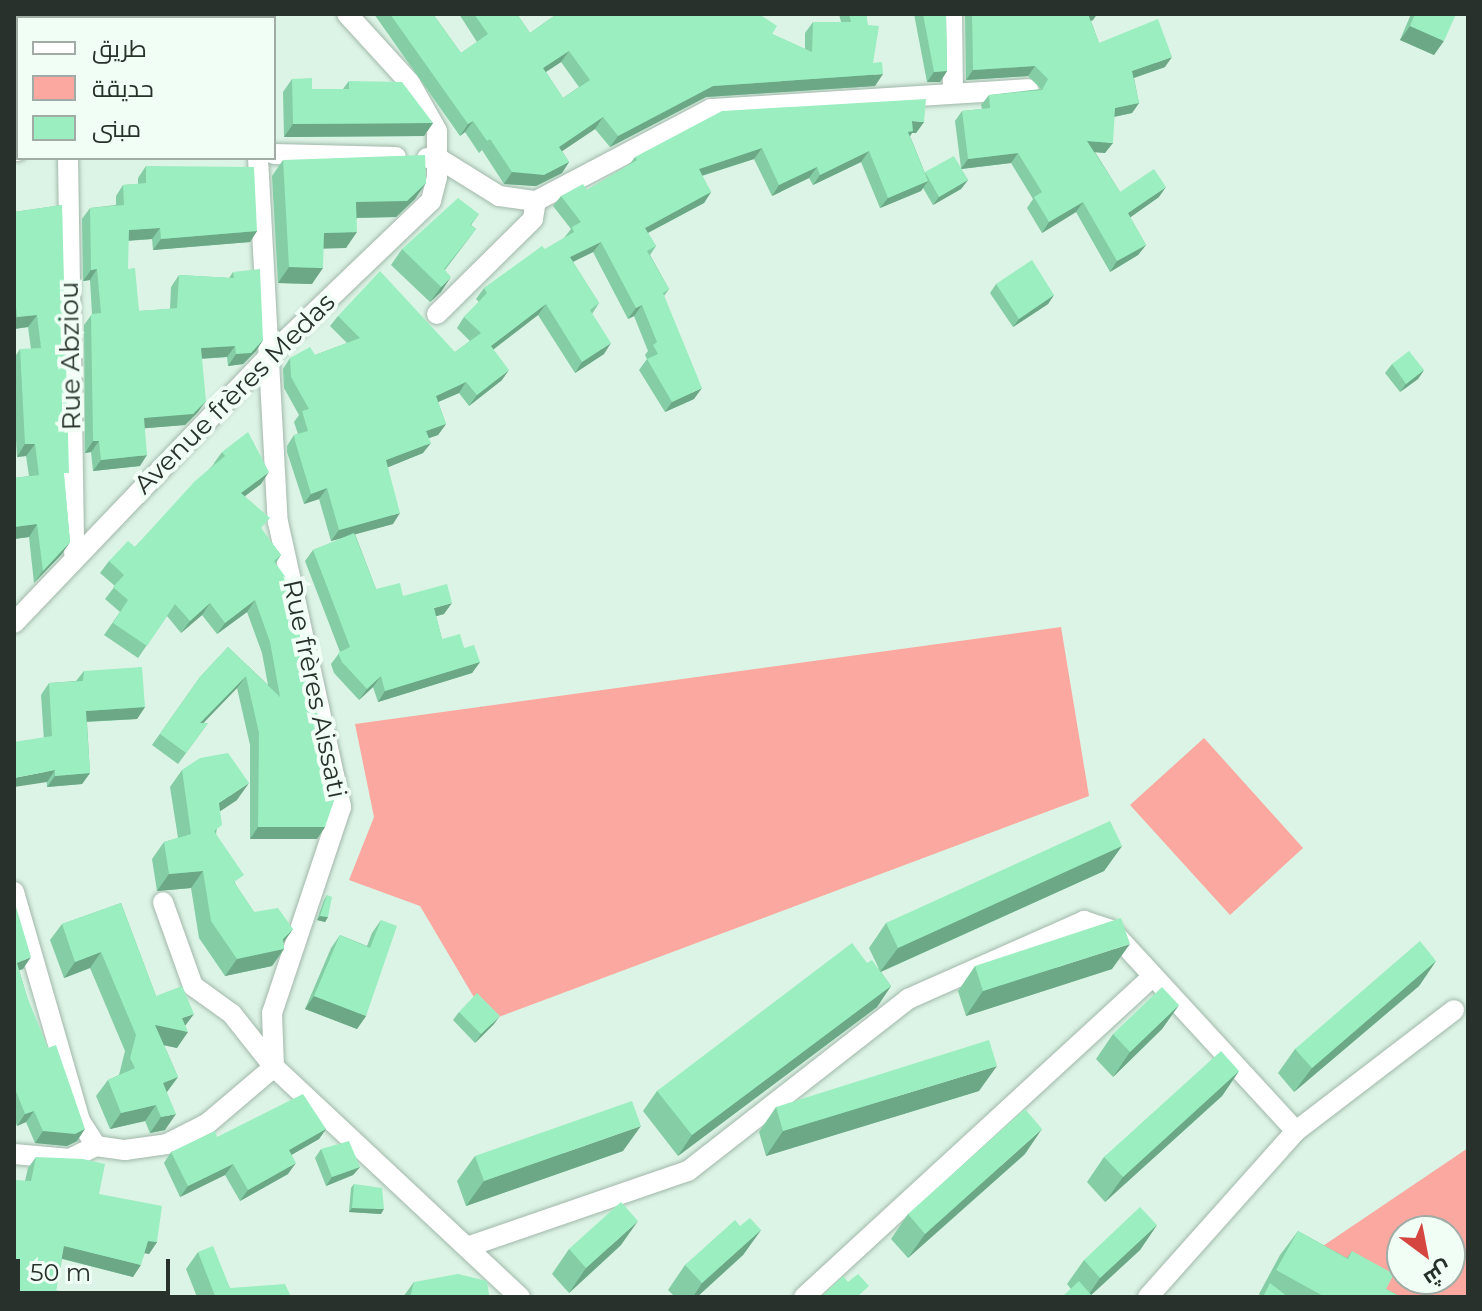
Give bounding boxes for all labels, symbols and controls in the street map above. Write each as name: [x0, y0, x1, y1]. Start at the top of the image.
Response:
legend: [16, 16, 276, 160]
text: طريق: [92, 34, 147, 63]
text: حديقة: [92, 74, 154, 103]
text: مبنى: [92, 114, 141, 143]
street label: Rue Abziou: [54, 281, 88, 431]
street label: Avenue frères Medas: [128, 287, 342, 501]
street label: Rue frères Aissati: [276, 577, 352, 801]
north arrow: [1386, 1215, 1466, 1295]
scale bar: [20, 1243, 174, 1293]
text: ش: [1419, 1255, 1457, 1293]
text: 50 m: [30, 1258, 91, 1287]

